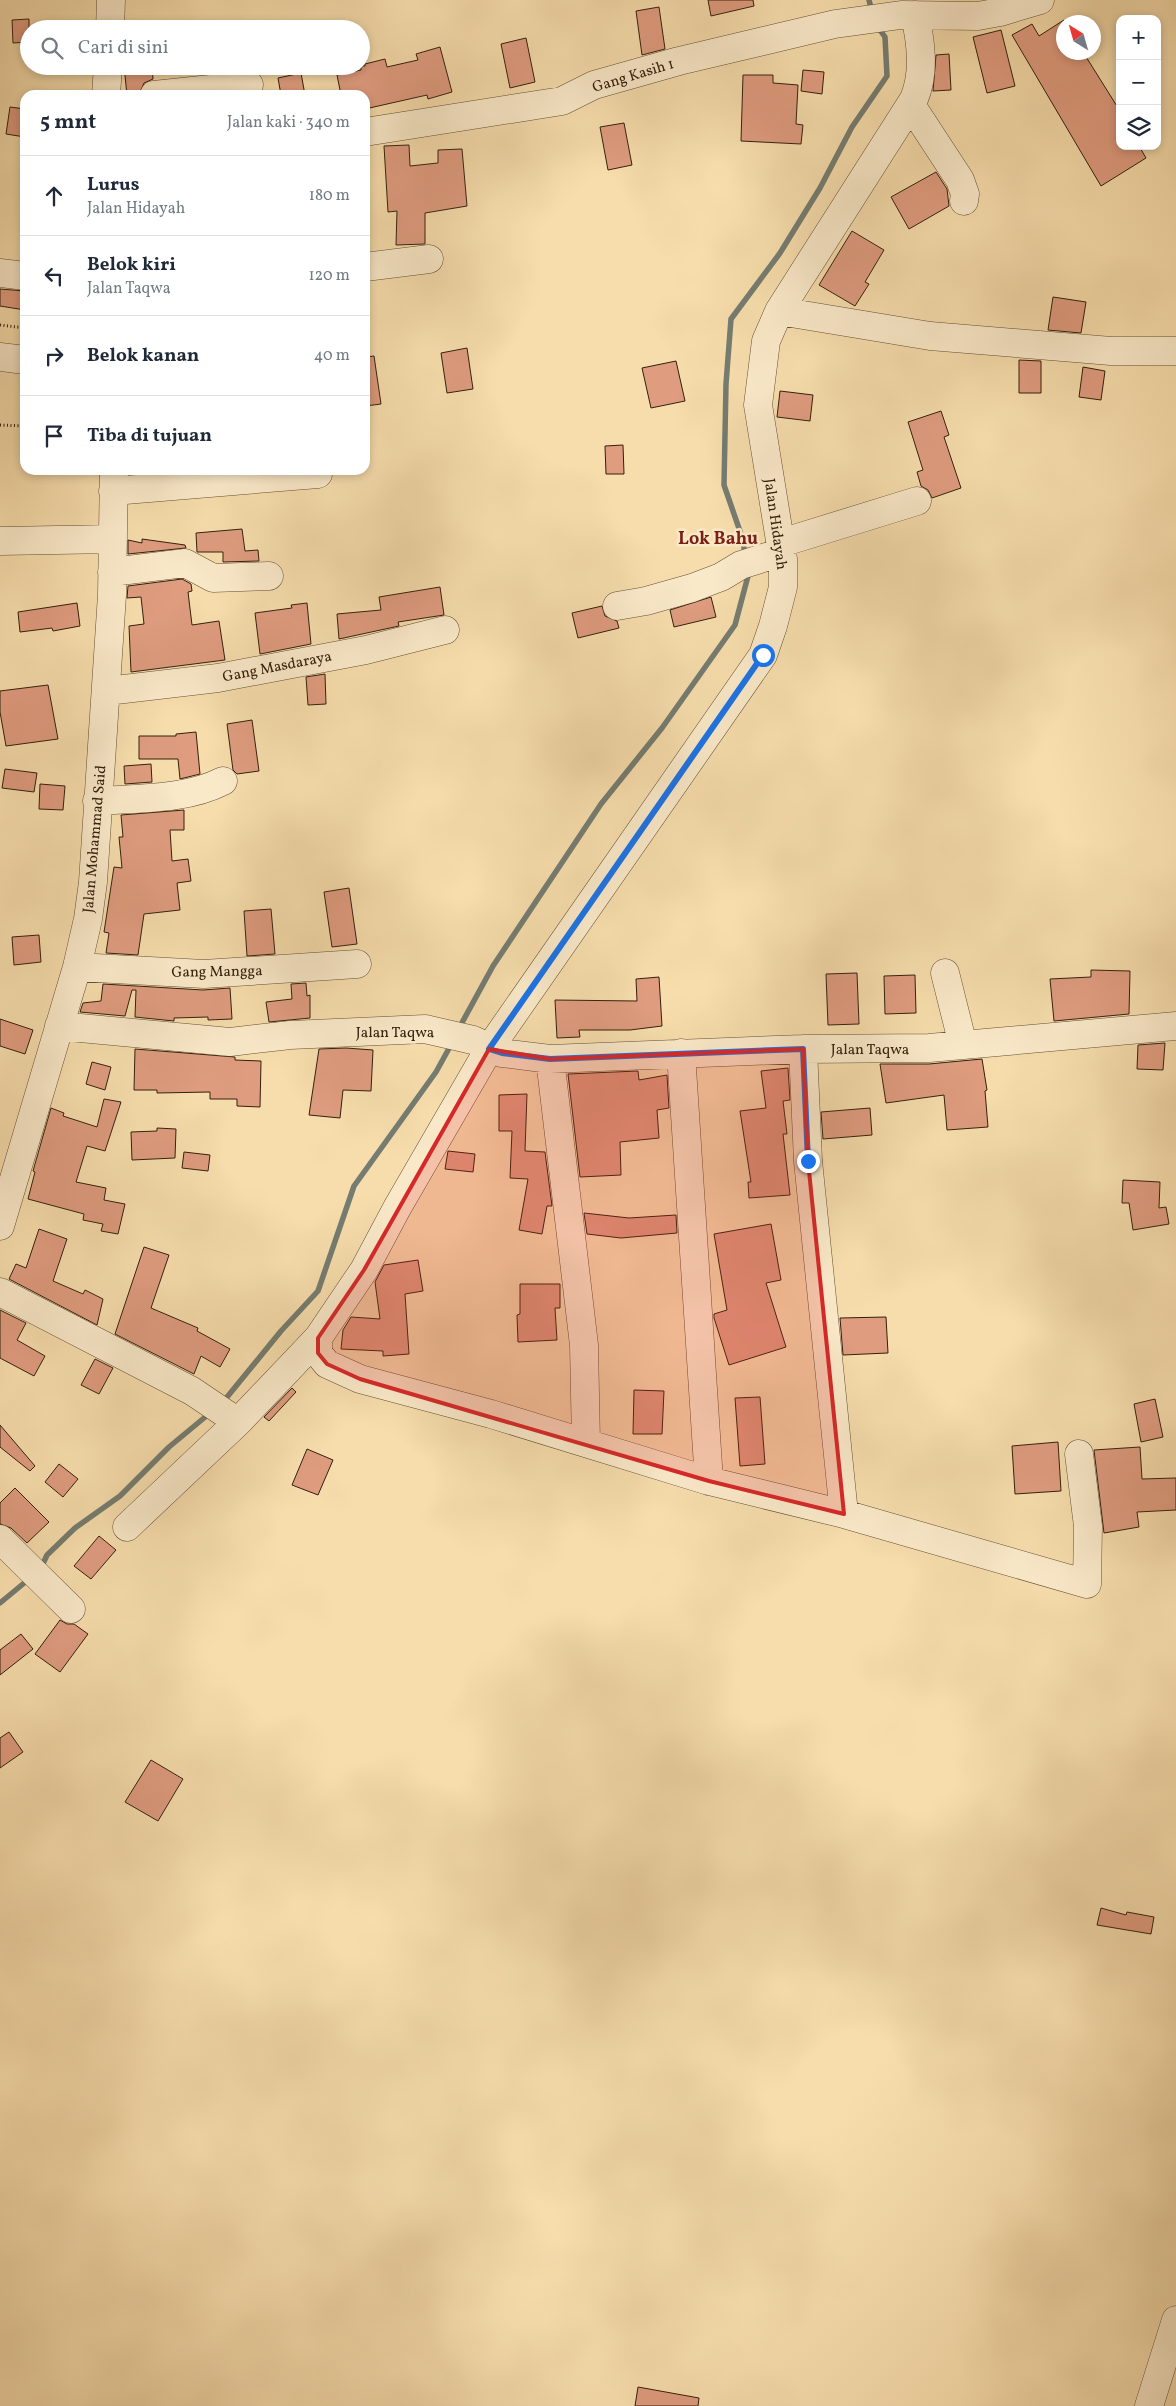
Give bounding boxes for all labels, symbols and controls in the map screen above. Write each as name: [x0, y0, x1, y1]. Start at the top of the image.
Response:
north arrow: [1056, 15, 1101, 60]
map controls: [1116, 15, 1161, 150]
button: +: [1116, 15, 1161, 60]
search box: [20, 20, 370, 75]
icon: search: [38, 34, 66, 62]
text: Cari di sini: [78, 35, 169, 61]
street label: Gang Kasih 1: [590, 54, 677, 99]
button: −: [1116, 60, 1161, 105]
button: layers: [1116, 105, 1161, 150]
text: 5 mnt: [40, 108, 96, 137]
text: Jalan kaki · 340 m: [227, 112, 350, 134]
text: Lurus: [87, 172, 139, 198]
icon: ahead: [40, 182, 68, 210]
text: 180 m: [309, 185, 350, 207]
text: Jalan Hidayah: [87, 198, 185, 220]
text: Belok kiri: [87, 252, 176, 278]
icon: left: [40, 262, 68, 290]
text: 120 m: [308, 265, 350, 287]
text: Jalan Taqwa: [87, 278, 171, 300]
icon: right: [40, 342, 68, 370]
text: Belok kanan: [87, 343, 199, 369]
text: 40 m: [314, 345, 350, 367]
icon: arrive: [40, 422, 68, 450]
text: Tiba di tujuan: [87, 423, 212, 449]
street label: Jalan Hidayah: [758, 477, 791, 571]
district label: Lok Bahu: [678, 527, 758, 552]
route start: [752, 644, 775, 667]
street label: Gang Masdaraya: [221, 647, 334, 688]
street label: Jalan Mohammad Said: [79, 764, 112, 914]
street label: Gang Mangga: [171, 961, 263, 984]
street label: Jalan Taqwa: [356, 1023, 434, 1044]
street label: Jalan Taqwa: [831, 1040, 909, 1061]
route end: [797, 1150, 820, 1173]

